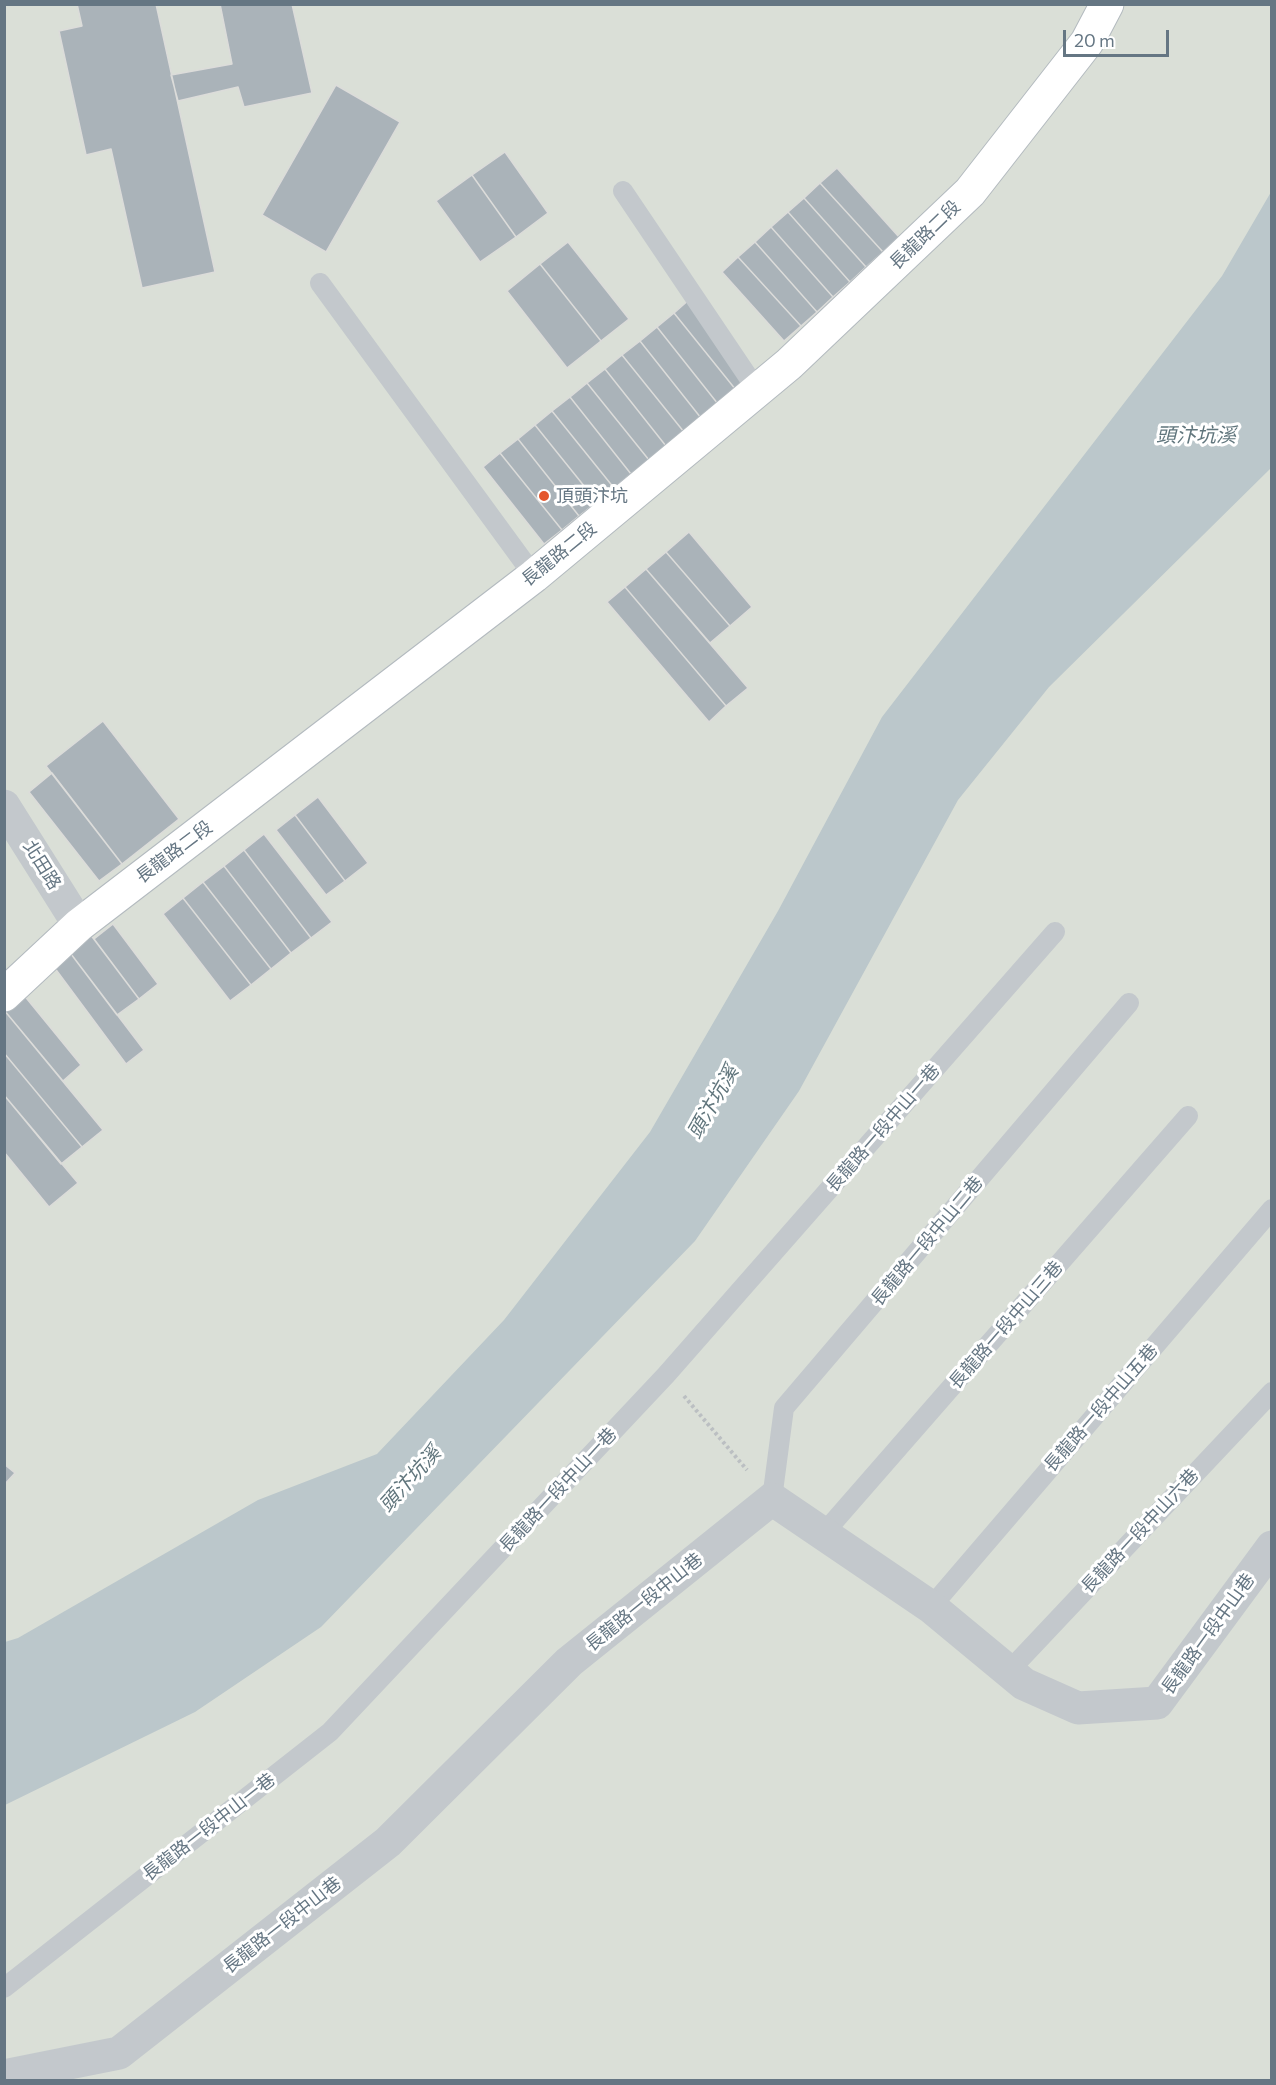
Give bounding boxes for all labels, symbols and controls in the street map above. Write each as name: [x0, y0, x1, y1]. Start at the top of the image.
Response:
scale bar: [1066, 18, 1172, 56]
text: 20 m: [1074, 29, 1115, 51]
street label: 長龍路二段: [885, 196, 965, 274]
water label: 頭汴坑溪: [1156, 423, 1236, 447]
place label: 頂頭汴坑: [556, 485, 628, 507]
marker: 頂頭汴坑: [537, 489, 551, 503]
street label: 長龍路二段: [517, 517, 601, 591]
street label: 長龍路二段: [132, 816, 216, 888]
street label: 北田路: [19, 836, 65, 894]
street label: 長龍路一段中山一巷: [822, 1060, 944, 1196]
water label: 頭汴坑溪: [683, 1061, 743, 1143]
street label: 長龍路一段中山二巷: [867, 1172, 987, 1310]
street label: 長龍路一段中山三巷: [945, 1257, 1067, 1393]
street label: 長龍路一段中山五巷: [1040, 1340, 1162, 1476]
street label: 長龍路一段中山一巷: [495, 1423, 621, 1557]
water label: 頭汴坑溪: [374, 1441, 446, 1517]
street label: 長龍路一段中山六巷: [1077, 1464, 1203, 1598]
street label: 長龍路一段中山巷: [581, 1548, 707, 1656]
street label: 長龍路一段中山巷: [1157, 1569, 1259, 1699]
street label: 長龍路一段中山一巷: [139, 1769, 279, 1885]
street label: 長龍路一段中山巷: [219, 1872, 345, 1978]

